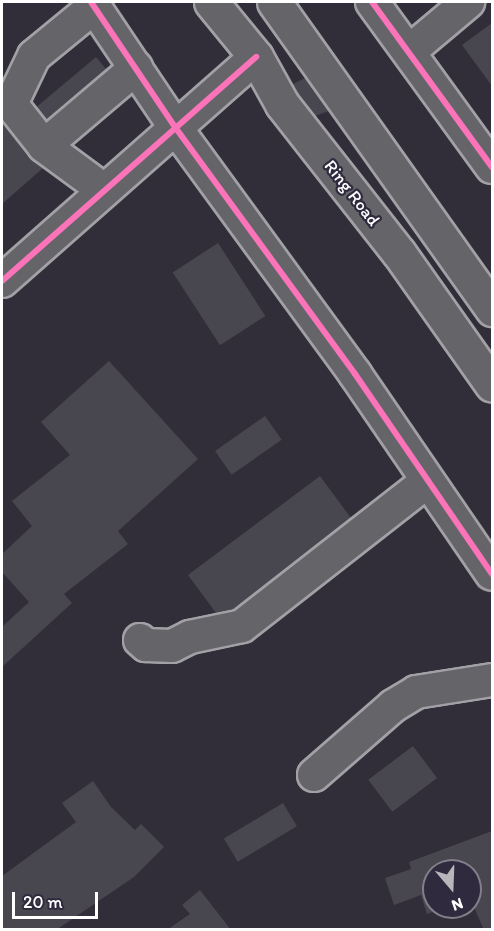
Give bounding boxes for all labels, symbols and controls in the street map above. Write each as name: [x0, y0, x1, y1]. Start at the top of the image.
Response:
street label: Ring Road: [320, 156, 384, 230]
north arrow: [422, 859, 482, 919]
scale bar: [15, 880, 100, 918]
text: 20 m: [23, 891, 63, 913]
text: N: [449, 894, 466, 915]

